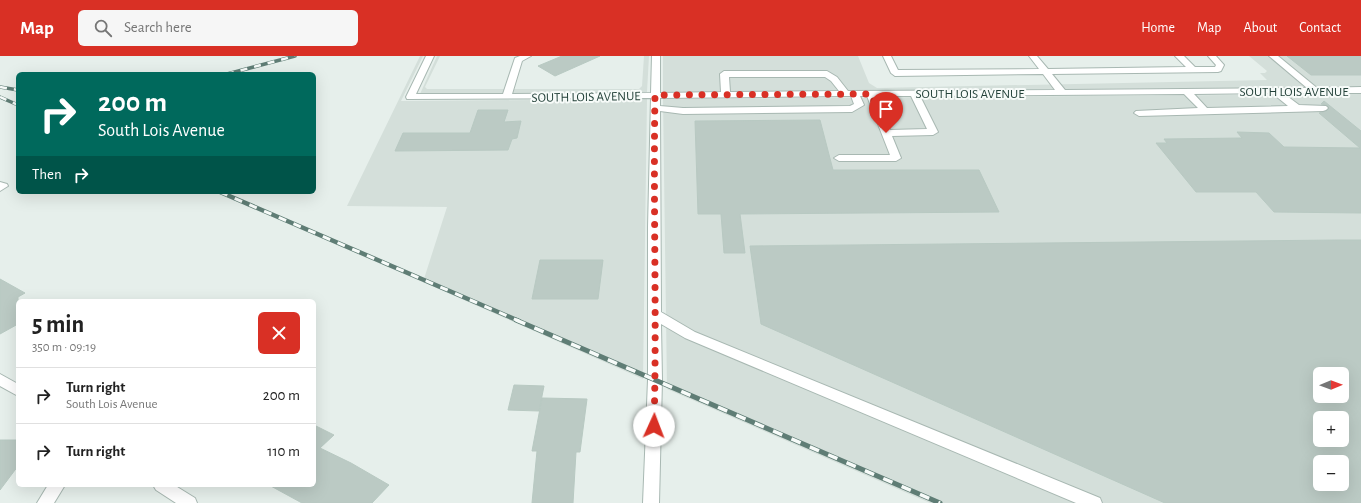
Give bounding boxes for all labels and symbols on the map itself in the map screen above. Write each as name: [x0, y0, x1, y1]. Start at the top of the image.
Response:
street label: SOUTH LOIS AVENUE: [1239, 86, 1349, 99]
street label: SOUTH LOIS AVENUE: [915, 88, 1025, 101]
street label: SOUTH LOIS AVENUE: [531, 90, 641, 105]
pin: [869, 92, 903, 133]
north arrow: [1313, 367, 1349, 403]
position arrow: [633, 405, 675, 447]

